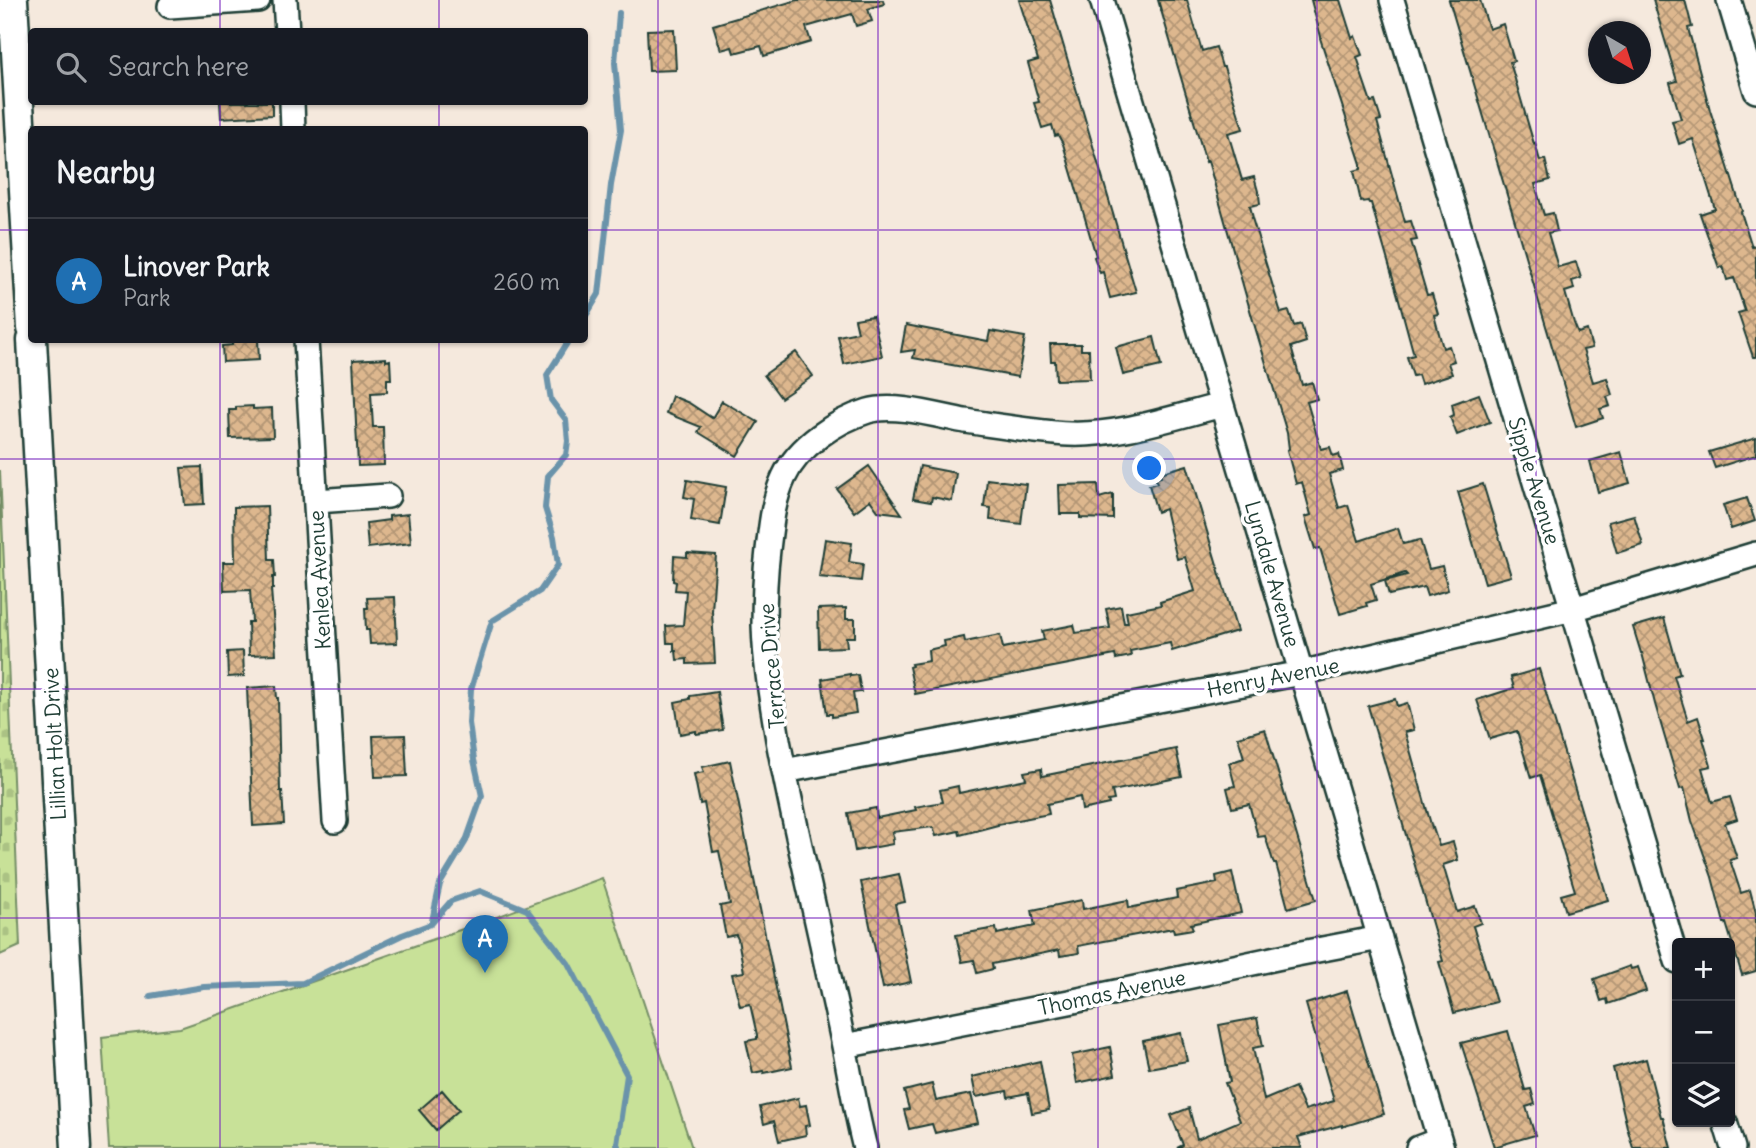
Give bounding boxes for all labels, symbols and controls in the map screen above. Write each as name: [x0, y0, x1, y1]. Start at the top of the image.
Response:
north arrow: [1588, 21, 1651, 84]
search box: [28, 28, 588, 105]
icon: search: [52, 48, 90, 86]
text: Search here: [108, 50, 249, 83]
text: Nearby: [56, 153, 156, 191]
text: Linover Park: [123, 250, 270, 283]
text: A: [72, 267, 86, 296]
text: 260 m: [493, 267, 560, 296]
text: Park: [123, 283, 171, 312]
street label: Sipple Avenue: [1502, 414, 1567, 548]
your location: [1132, 451, 1166, 485]
street label: Lyndale Avenue: [1239, 498, 1306, 650]
street label: Kenlea Avenue: [302, 510, 337, 650]
street label: Terrace Drive: [753, 602, 790, 730]
street label: Henry Avenue: [1204, 651, 1341, 704]
street label: Lillian Holt Drive: [37, 667, 72, 821]
pin: A: [462, 915, 508, 973]
map controls: [1672, 938, 1735, 1127]
button: +: [1672, 938, 1735, 1001]
street label: Thomas Avenue: [1036, 964, 1188, 1021]
button: −: [1672, 1001, 1735, 1064]
button: layers: [1672, 1064, 1735, 1127]

